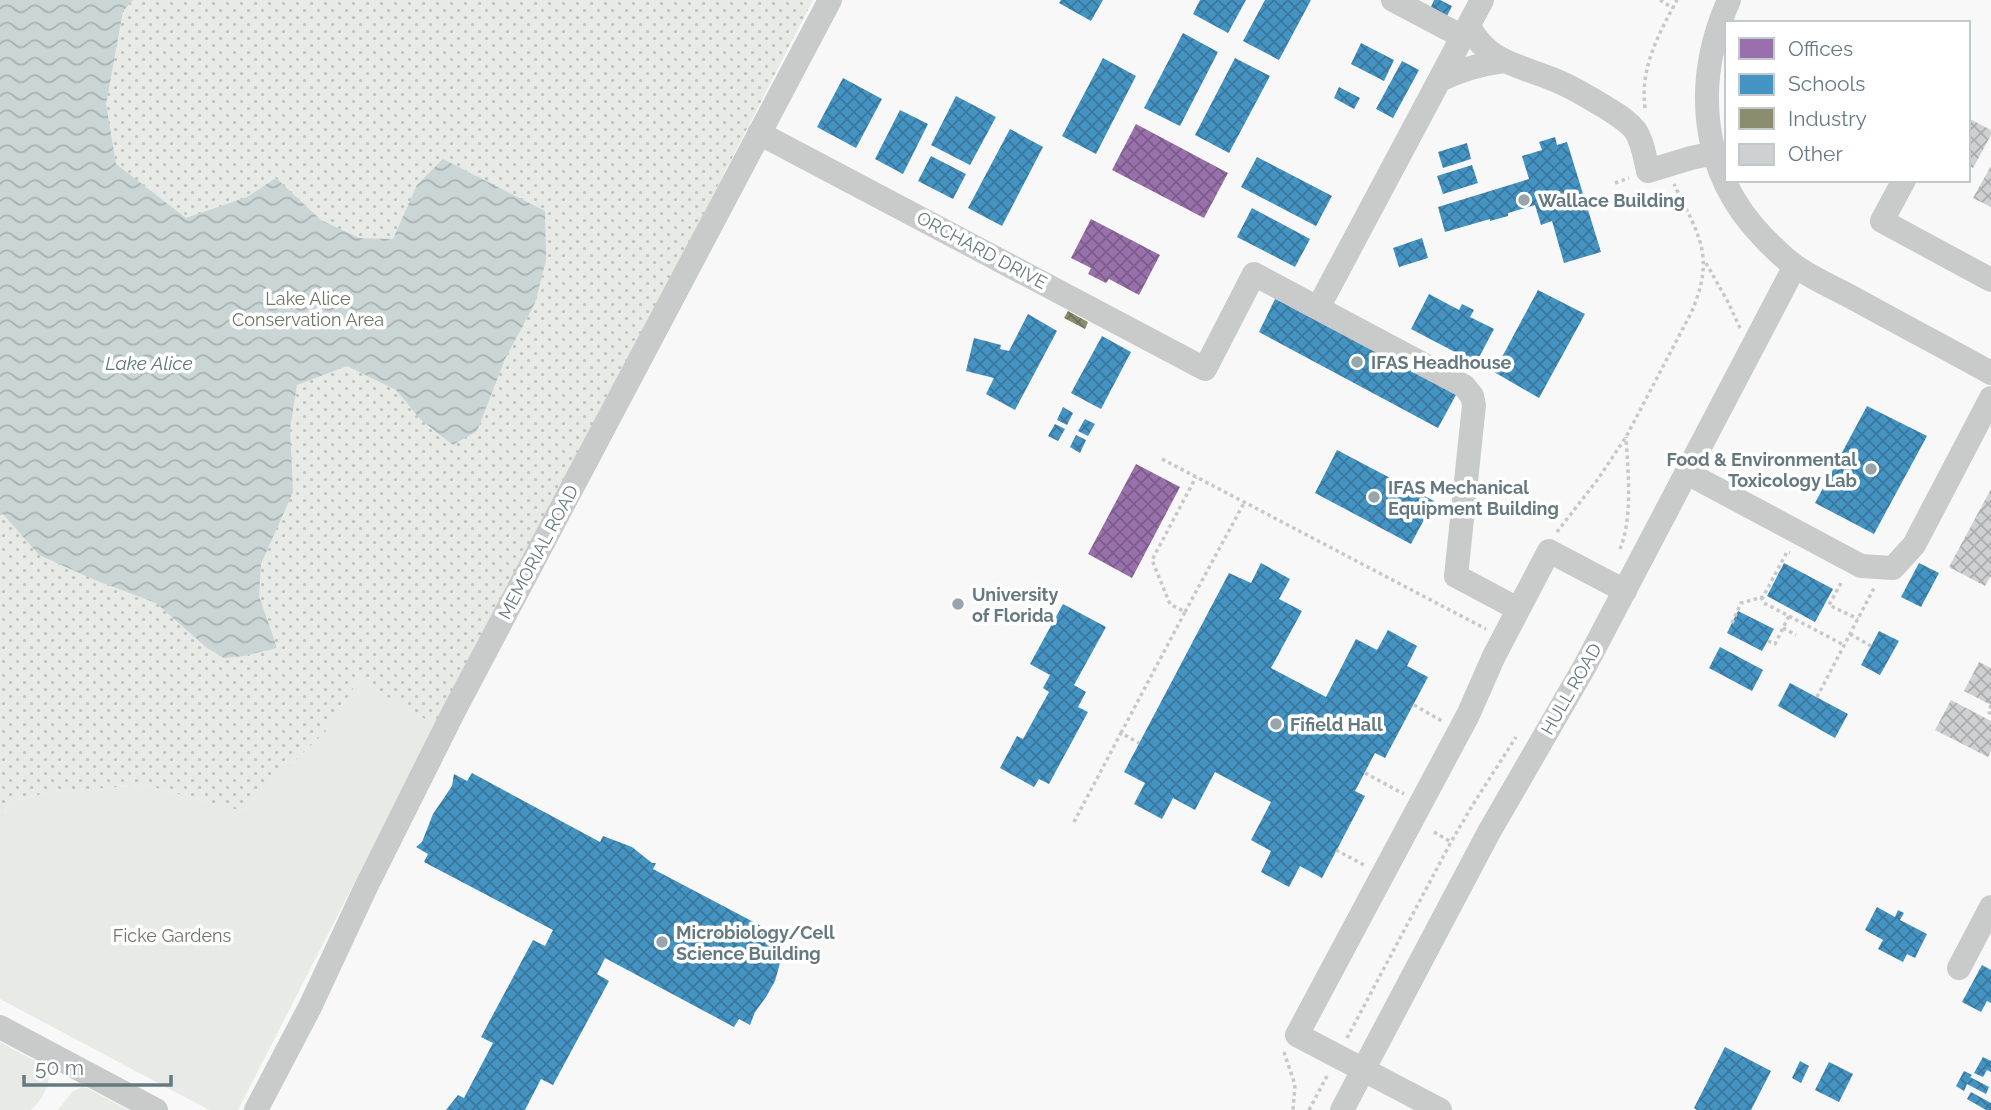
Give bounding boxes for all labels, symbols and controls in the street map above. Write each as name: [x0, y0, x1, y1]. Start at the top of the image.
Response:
legend: [1725, 21, 1970, 182]
text: Offices: [1788, 36, 1853, 61]
text: Schools: [1788, 71, 1865, 96]
text: Industry: [1788, 106, 1867, 131]
text: Other: [1788, 141, 1843, 166]
place label: Wallace Building: [1538, 190, 1685, 211]
marker: Wallace Building: [1516, 192, 1532, 208]
street label: ORCHARD DRIVE: [913, 207, 1051, 293]
park label: Lake Alice Conservation Area: [232, 288, 384, 330]
water label: Lake Alice: [105, 352, 193, 374]
place label: IFAS Headhouse: [1371, 352, 1512, 373]
marker: IFAS Headhouse: [1349, 354, 1365, 370]
place label: Food & Environmental Toxicology Lab: [1666, 449, 1857, 491]
marker: Food & Environmental Toxicology Lab: [1863, 461, 1879, 477]
place label: IFAS Mechanical Equipment Building: [1388, 477, 1559, 519]
street label: MEMORIAL ROAD: [494, 481, 582, 623]
marker: IFAS Mechanical Equipment Building: [1366, 489, 1382, 505]
place label: University of Florida: [972, 584, 1058, 626]
marker: University of Florida: [950, 596, 966, 612]
street label: HULL ROAD: [1536, 640, 1606, 738]
place label: Fifield Hall: [1290, 714, 1383, 735]
marker: Fifield Hall: [1268, 716, 1284, 732]
place label: Microbiology/Cell Science Building: [676, 922, 835, 964]
park label: Ficke Gardens: [113, 925, 231, 946]
marker: Microbiology/Cell Science Building: [654, 934, 670, 950]
scale bar: [24, 1044, 172, 1088]
text: 50 m: [35, 1055, 84, 1080]

